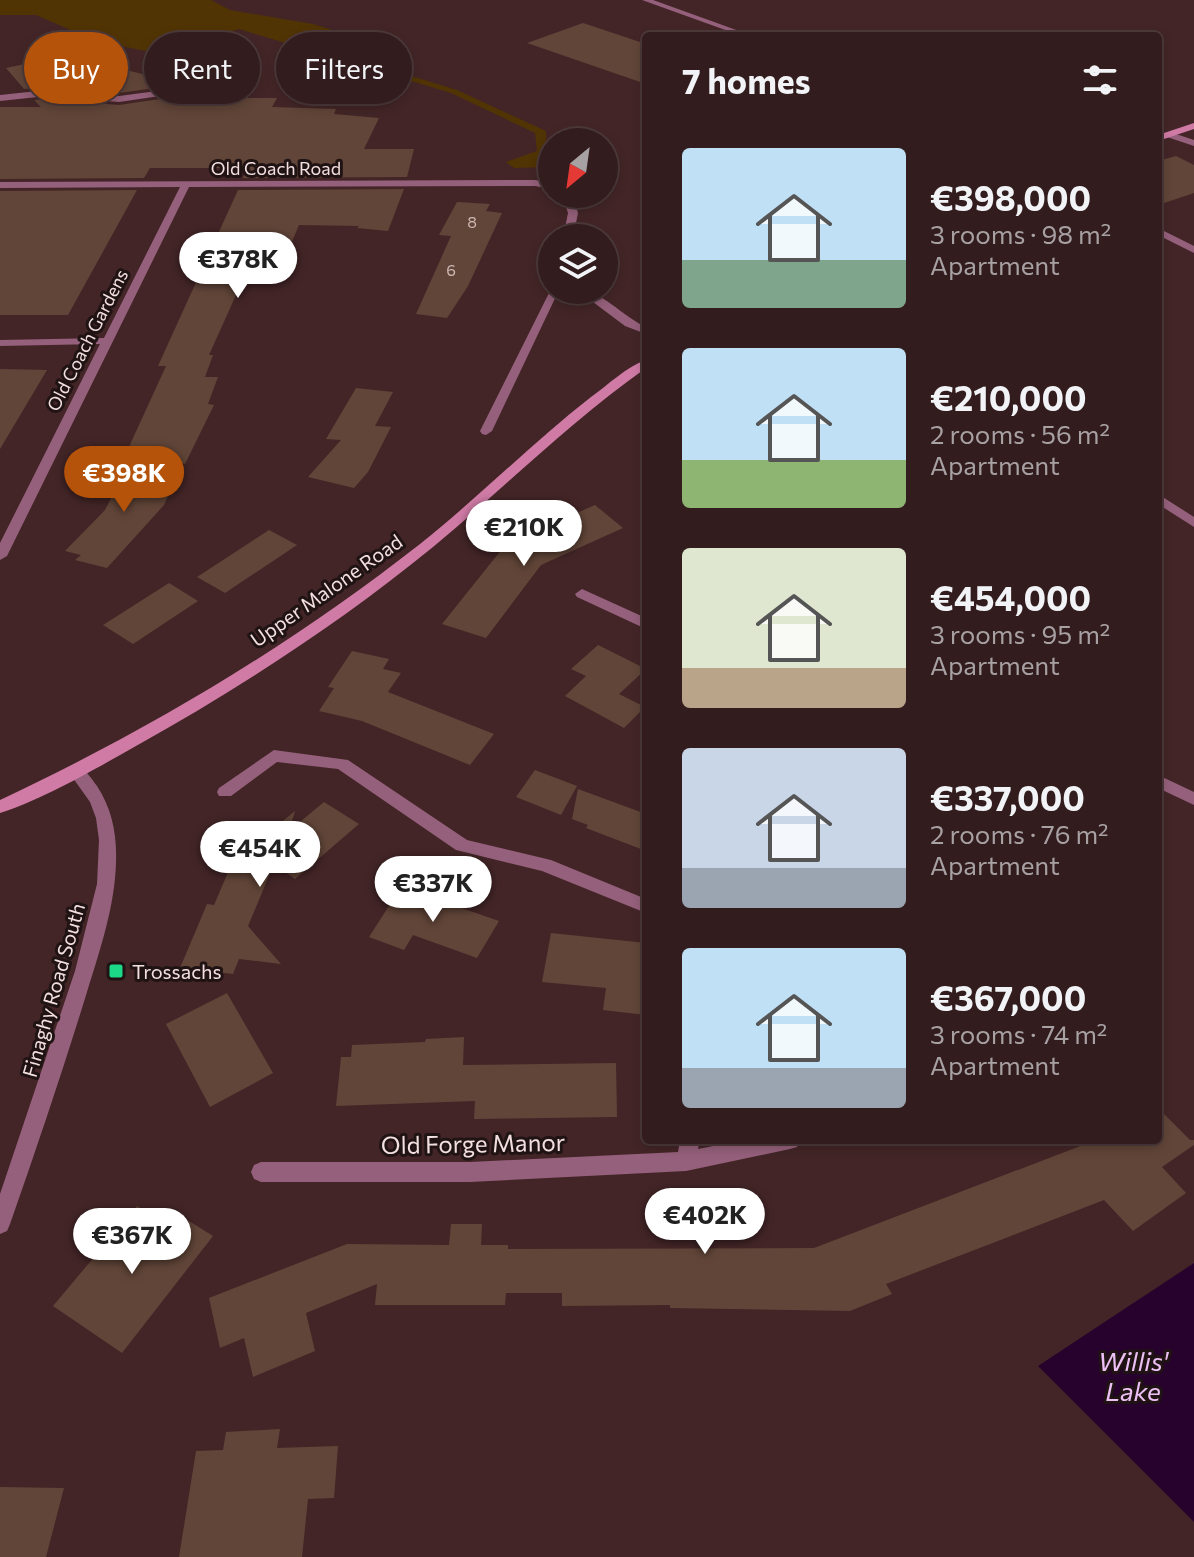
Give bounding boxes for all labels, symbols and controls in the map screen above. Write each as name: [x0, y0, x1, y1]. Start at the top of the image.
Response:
chip: Buy: [24, 32, 128, 104]
chip: Rent: [144, 32, 260, 104]
chip: Filters: [276, 32, 412, 104]
icon: filters: [1078, 58, 1122, 102]
text: 7 homes: [682, 59, 811, 101]
north arrow: [538, 128, 618, 208]
map controls: [538, 128, 618, 304]
street label: Old Coach Road: [211, 157, 341, 179]
text: €398,000: [930, 176, 1091, 218]
icon: home: [746, 180, 842, 276]
house number: 8: [467, 212, 477, 231]
text: 3 rooms · 98 m²: [930, 218, 1111, 249]
button: layers: [538, 224, 618, 304]
pin: €378K: [182, 232, 294, 300]
text: €378K: [197, 242, 279, 273]
text: Apartment: [930, 249, 1060, 280]
house number: 6: [446, 260, 456, 279]
street label: Old Coach Gardens: [42, 265, 132, 415]
text: €210,000: [930, 376, 1087, 418]
icon: home: [746, 380, 842, 476]
text: 2 rooms · 56 m²: [930, 418, 1110, 449]
pin: €398K: [68, 446, 180, 514]
text: Apartment: [930, 449, 1060, 480]
text: €398K: [82, 456, 166, 487]
pin: €210K: [468, 500, 580, 568]
text: €210K: [484, 510, 564, 541]
street label: Upper Malone Road: [246, 529, 406, 651]
text: €454,000: [930, 576, 1091, 618]
icon: home: [746, 580, 842, 676]
text: 3 rooms · 95 m²: [930, 618, 1110, 649]
text: Apartment: [930, 649, 1060, 680]
text: €337,000: [930, 776, 1085, 818]
icon: home: [746, 780, 842, 876]
text: 2 rooms · 76 m²: [930, 818, 1109, 849]
pin: €454K: [204, 821, 316, 889]
text: €454K: [218, 831, 302, 862]
text: Apartment: [930, 849, 1060, 880]
pin: €337K: [377, 856, 489, 924]
text: €337K: [393, 866, 473, 897]
street label: Finaghy Road South: [17, 900, 89, 1080]
place label: Trossachs: [132, 959, 222, 983]
marker: Trossachs: [107, 962, 125, 980]
text: €367,000: [930, 976, 1086, 1018]
icon: home: [746, 980, 842, 1076]
text: 3 rooms · 74 m²: [930, 1018, 1107, 1049]
text: Apartment: [930, 1049, 1060, 1080]
street label: Old Forge Manor: [381, 1127, 566, 1159]
pin: €402K: [649, 1188, 761, 1256]
text: €402K: [663, 1198, 747, 1229]
pin: €367K: [76, 1208, 188, 1276]
text: €367K: [91, 1218, 173, 1249]
water label: Willis' Lake: [1098, 1345, 1170, 1406]

